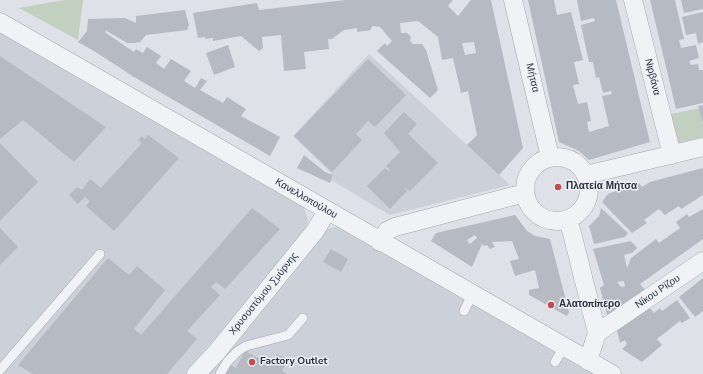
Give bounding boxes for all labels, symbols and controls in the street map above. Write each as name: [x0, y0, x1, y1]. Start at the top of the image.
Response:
street label: Νιρβάνα: [642, 57, 662, 97]
street label: Μήτσα: [523, 62, 541, 94]
street label: Κανελλοπούλου: [273, 176, 339, 222]
place label: Πλατεία Μήτσα: [566, 181, 637, 193]
marker: Πλατεία Μήτσα: [553, 182, 563, 192]
street label: Χρυσοστόμου Σμύρνης: [227, 250, 301, 338]
street label: Νίκου Ρίζου: [633, 273, 683, 311]
place label: Αλατοπίπερο: [559, 299, 620, 311]
marker: Αλατοπίπερο: [546, 300, 556, 310]
place label: Factory Outlet: [260, 356, 327, 368]
marker: Factory Outlet: [247, 357, 257, 367]

